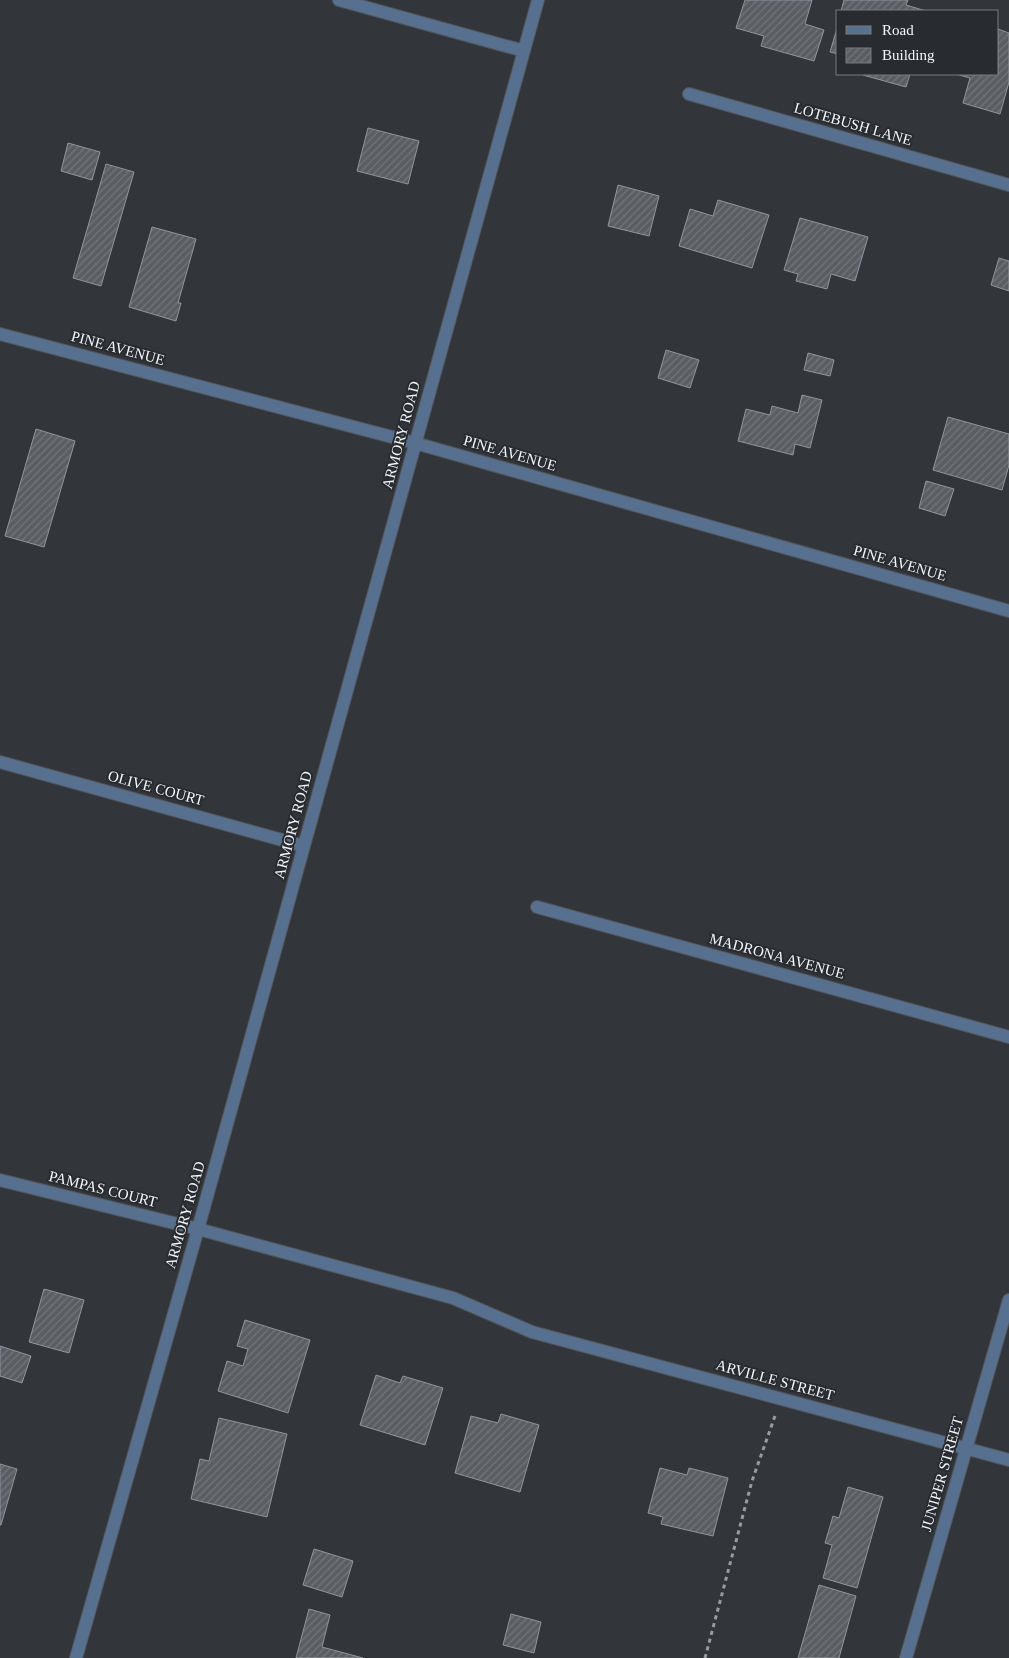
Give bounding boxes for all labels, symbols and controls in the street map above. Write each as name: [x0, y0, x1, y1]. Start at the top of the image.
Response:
legend: [836, 10, 999, 75]
text: Road: [882, 22, 914, 38]
text: Building: [882, 47, 935, 63]
street label: LOTEBUSH LANE: [792, 99, 914, 149]
street label: PINE AVENUE: [70, 328, 166, 368]
street label: ARMORY ROAD: [379, 379, 423, 491]
street label: PINE AVENUE: [462, 432, 558, 474]
street label: PINE AVENUE: [852, 542, 948, 584]
street label: OLIVE COURT: [106, 768, 206, 808]
street label: ARMORY ROAD: [271, 769, 315, 881]
street label: MADRONA AVENUE: [708, 930, 846, 982]
street label: ARMORY ROAD: [162, 1159, 208, 1270]
street label: PAMPAS COURT: [47, 1168, 159, 1210]
street label: ARVILLE STREET: [714, 1357, 836, 1403]
street label: JUNIPER STREET: [918, 1415, 966, 1533]

